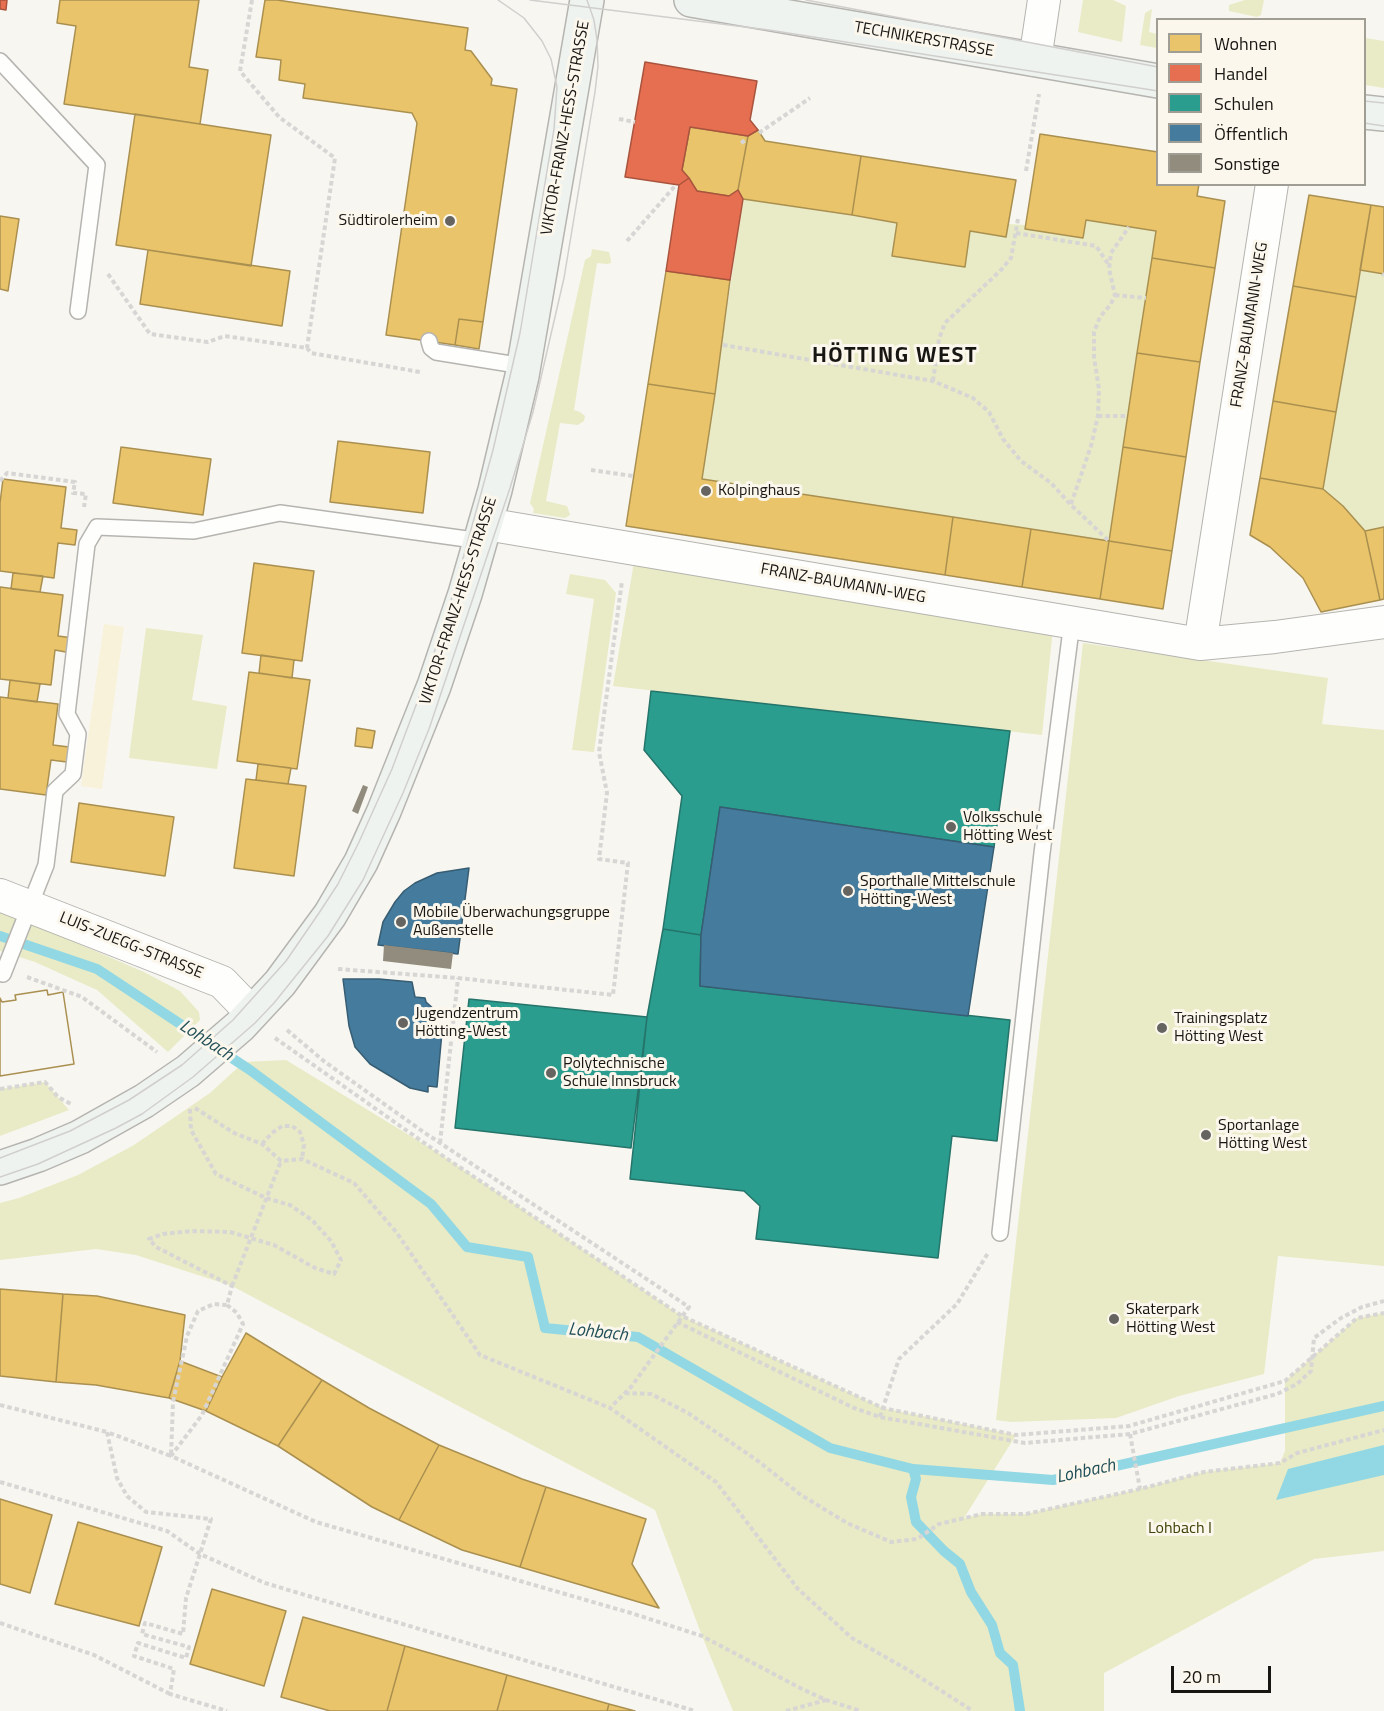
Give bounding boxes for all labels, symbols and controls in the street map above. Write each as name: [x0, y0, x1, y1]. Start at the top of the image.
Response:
street label: TECHNIKERSTRASSE: [853, 18, 995, 62]
legend: [1156, 18, 1366, 186]
street label: VIKTOR-FRANZ-HESS-STRASSE: [538, 19, 594, 237]
text: Wohnen: [1214, 30, 1277, 57]
text: Handel: [1214, 60, 1268, 87]
text: Schulen: [1214, 90, 1274, 117]
text: Öffentlich: [1214, 120, 1288, 147]
text: Sonstige: [1214, 150, 1280, 177]
place label: Südtirolerheim: [339, 211, 438, 231]
marker: Südtirolerheim: [443, 214, 457, 228]
street label: FRANZ-BAUMANN-WEG: [1227, 241, 1273, 409]
district label: HÖTTING WEST: [812, 344, 978, 370]
place label: Kolpinghaus: [718, 481, 800, 501]
marker: Kolpinghaus: [699, 484, 713, 498]
street label: VIKTOR-FRANZ-HESS-STRASSE: [416, 495, 502, 707]
street label: FRANZ-BAUMANN-WEG: [759, 560, 927, 608]
place label: Volksschule Hötting West: [963, 808, 1052, 846]
marker: Volksschule Hötting West: [944, 820, 958, 834]
place label: Sporthalle Mittelschule Hötting-West: [860, 872, 1016, 910]
marker: Sporthalle Mittelschule Hötting-West: [841, 884, 855, 898]
place label: Mobile Überwachungsgruppe Außenstelle: [413, 903, 610, 941]
street label: LUIS-ZUEGG-STRASSE: [56, 908, 206, 984]
marker: Mobile Überwachungsgruppe Außenstelle: [394, 915, 408, 929]
place label: Jugendzentrum Hötting-West: [415, 1004, 518, 1042]
place label: Trainingsplatz Hötting West: [1174, 1009, 1267, 1047]
water label: Lohbach: [175, 1016, 237, 1066]
marker: Jugendzentrum Hötting-West: [396, 1016, 410, 1030]
marker: Trainingsplatz Hötting West: [1155, 1021, 1169, 1035]
place label: Polytechnische Schule Innsbruck: [563, 1054, 677, 1092]
marker: Polytechnische Schule Innsbruck: [544, 1066, 558, 1080]
place label: Sportanlage Hötting West: [1218, 1116, 1307, 1154]
marker: Sportanlage Hötting West: [1199, 1128, 1213, 1142]
place label: Skaterpark Hötting West: [1126, 1300, 1215, 1338]
marker: Skaterpark Hötting West: [1107, 1312, 1121, 1326]
water label: Lohbach: [567, 1319, 629, 1347]
water label: Lohbach: [1055, 1455, 1117, 1489]
park label: Lohbach I: [1148, 1519, 1212, 1539]
scale bar: [1174, 1654, 1274, 1692]
text: 20 m: [1182, 1663, 1221, 1690]

